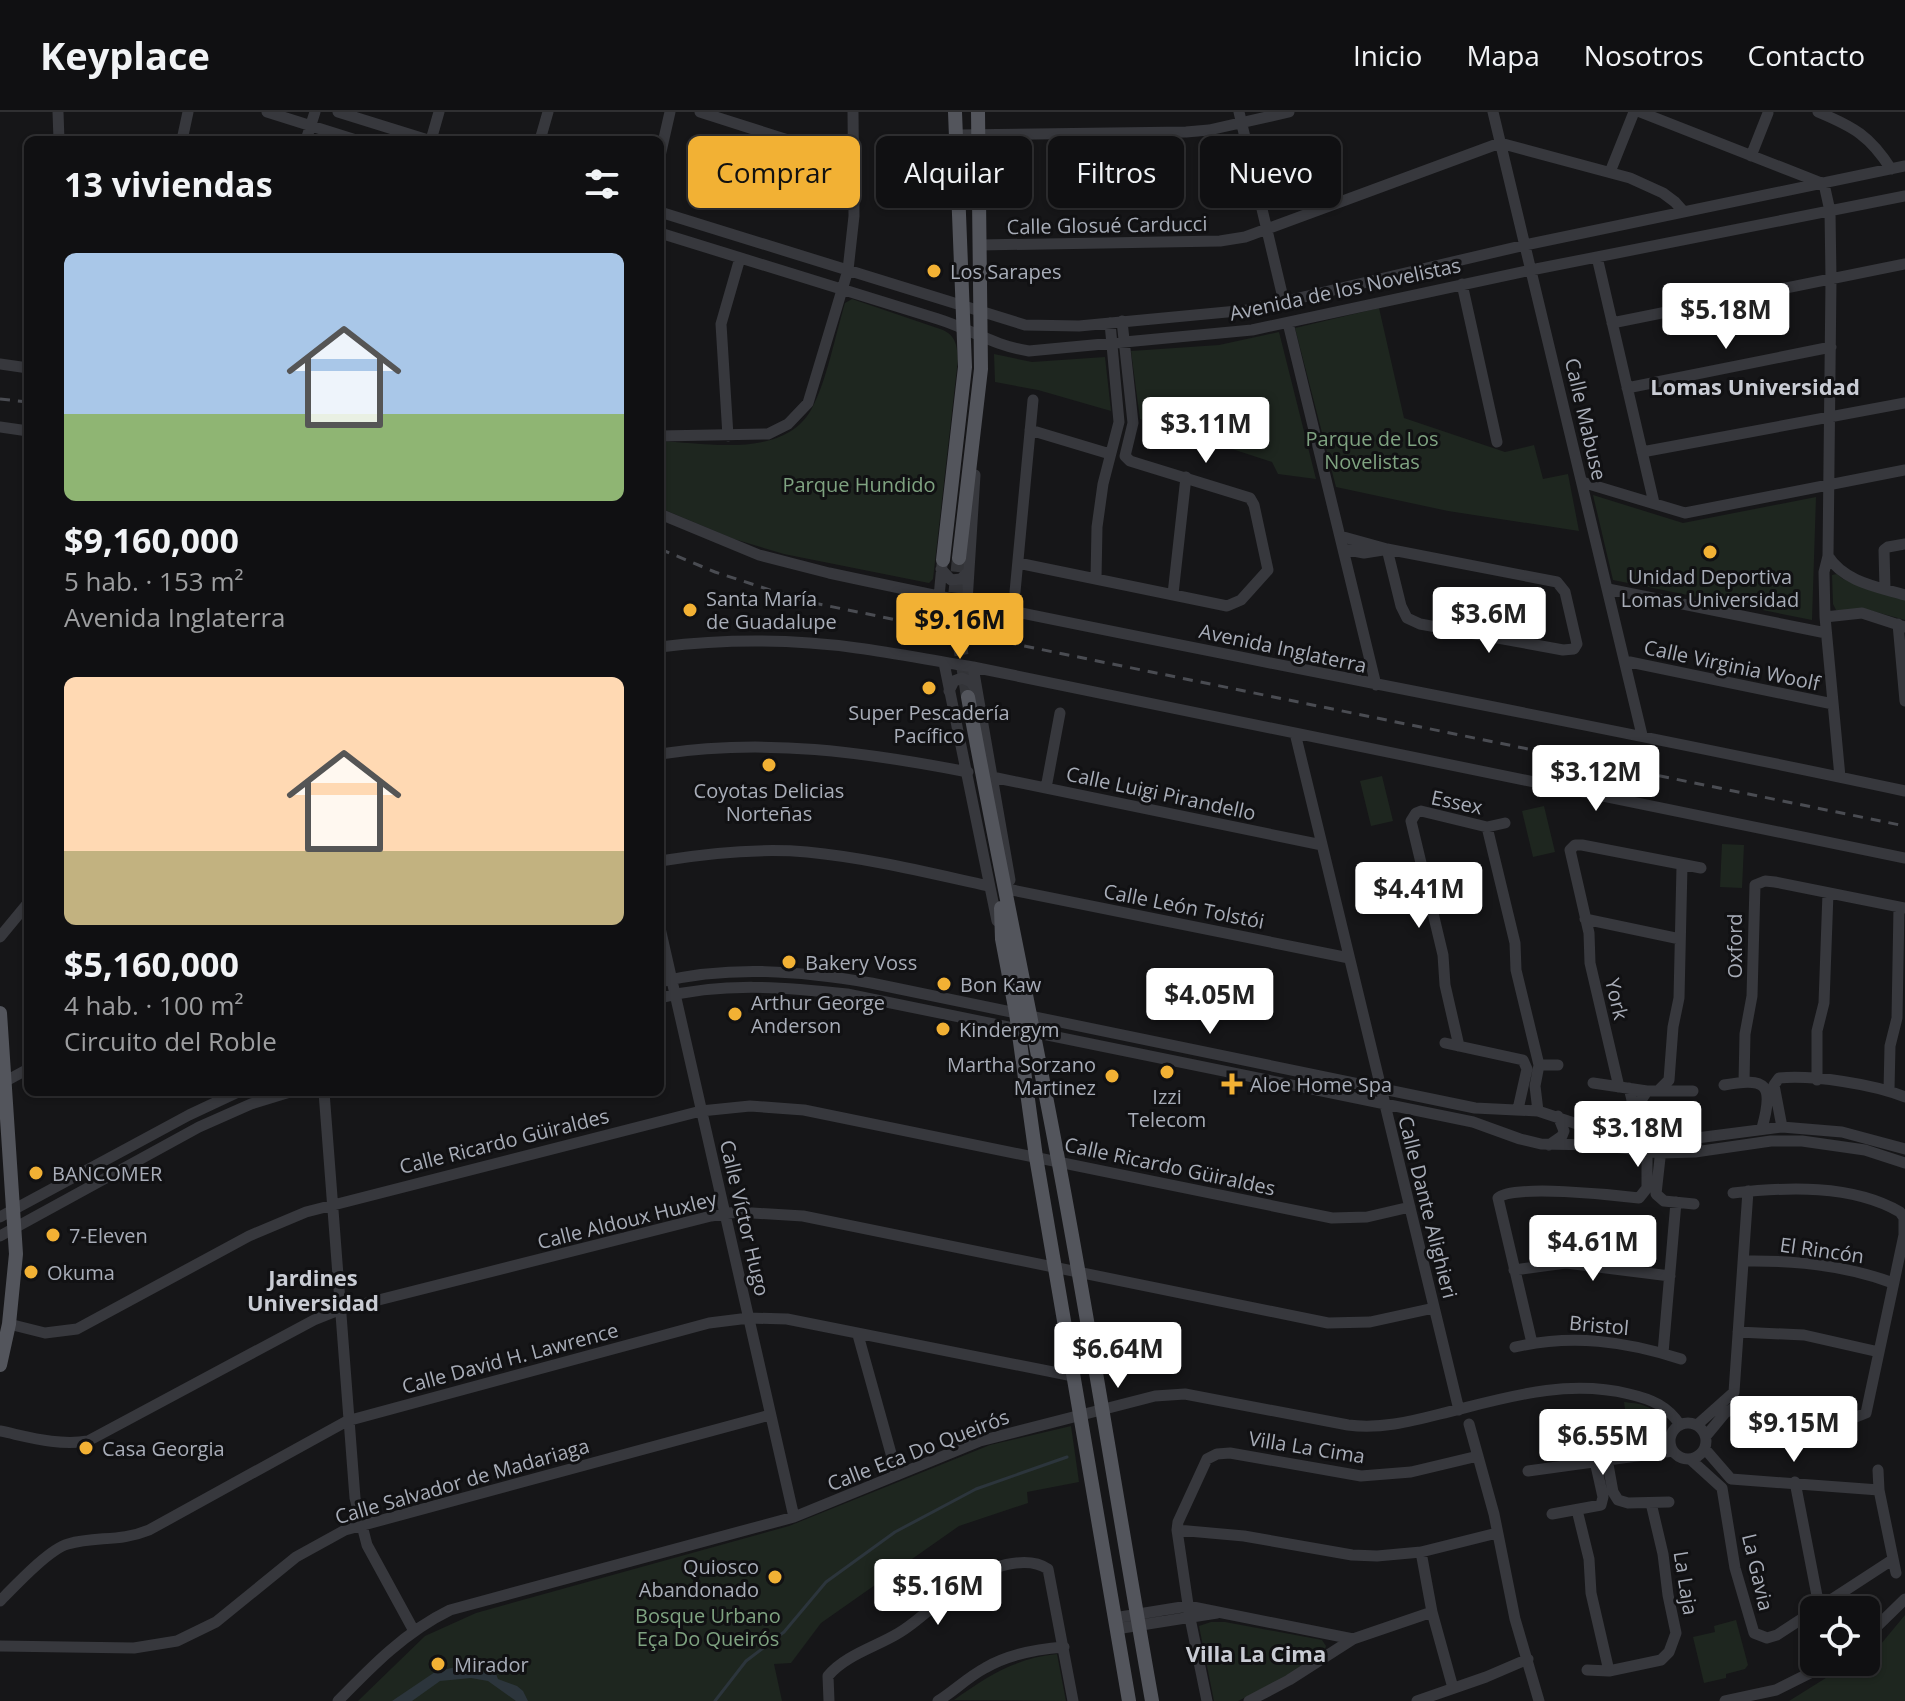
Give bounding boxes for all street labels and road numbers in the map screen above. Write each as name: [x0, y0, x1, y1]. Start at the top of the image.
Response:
street label: Calle Glosué Carducci: [1006, 210, 1208, 240]
street label: Avenida de los Novelistas: [1227, 251, 1463, 327]
street label: Calle Mabuse: [1559, 355, 1613, 483]
street label: Avenida Inglaterra: [1197, 617, 1369, 679]
street label: Calle Virginia Woolf: [1642, 633, 1824, 697]
street label: Calle Luigi Pirandello: [1064, 760, 1258, 826]
street label: Essex: [1429, 783, 1486, 821]
street label: Calle León Tolstói: [1101, 877, 1267, 935]
street label: Oxford: [1721, 913, 1748, 979]
street label: York: [1599, 976, 1635, 1023]
street label: Calle Ricardo Güiraldes: [396, 1102, 612, 1180]
street label: Calle Dante Alighieri: [1392, 1113, 1464, 1301]
street label: Calle Ricardo Güiraldes: [1062, 1130, 1278, 1202]
street label: Calle Víctor Hugo: [714, 1137, 776, 1299]
street label: Calle Aldoux Huxley: [535, 1184, 720, 1255]
street label: El Rincón: [1778, 1231, 1866, 1269]
street label: Bristol: [1568, 1309, 1630, 1341]
street label: Calle David H. Lawrence: [399, 1316, 621, 1400]
street label: Calle Eca Do Queirós: [823, 1403, 1013, 1497]
street label: Villa La Cima: [1247, 1424, 1367, 1470]
street label: Calle Salvador de Madariaga: [332, 1432, 592, 1530]
street label: La Gavia: [1736, 1531, 1780, 1613]
street label: La Laja: [1668, 1549, 1704, 1617]

